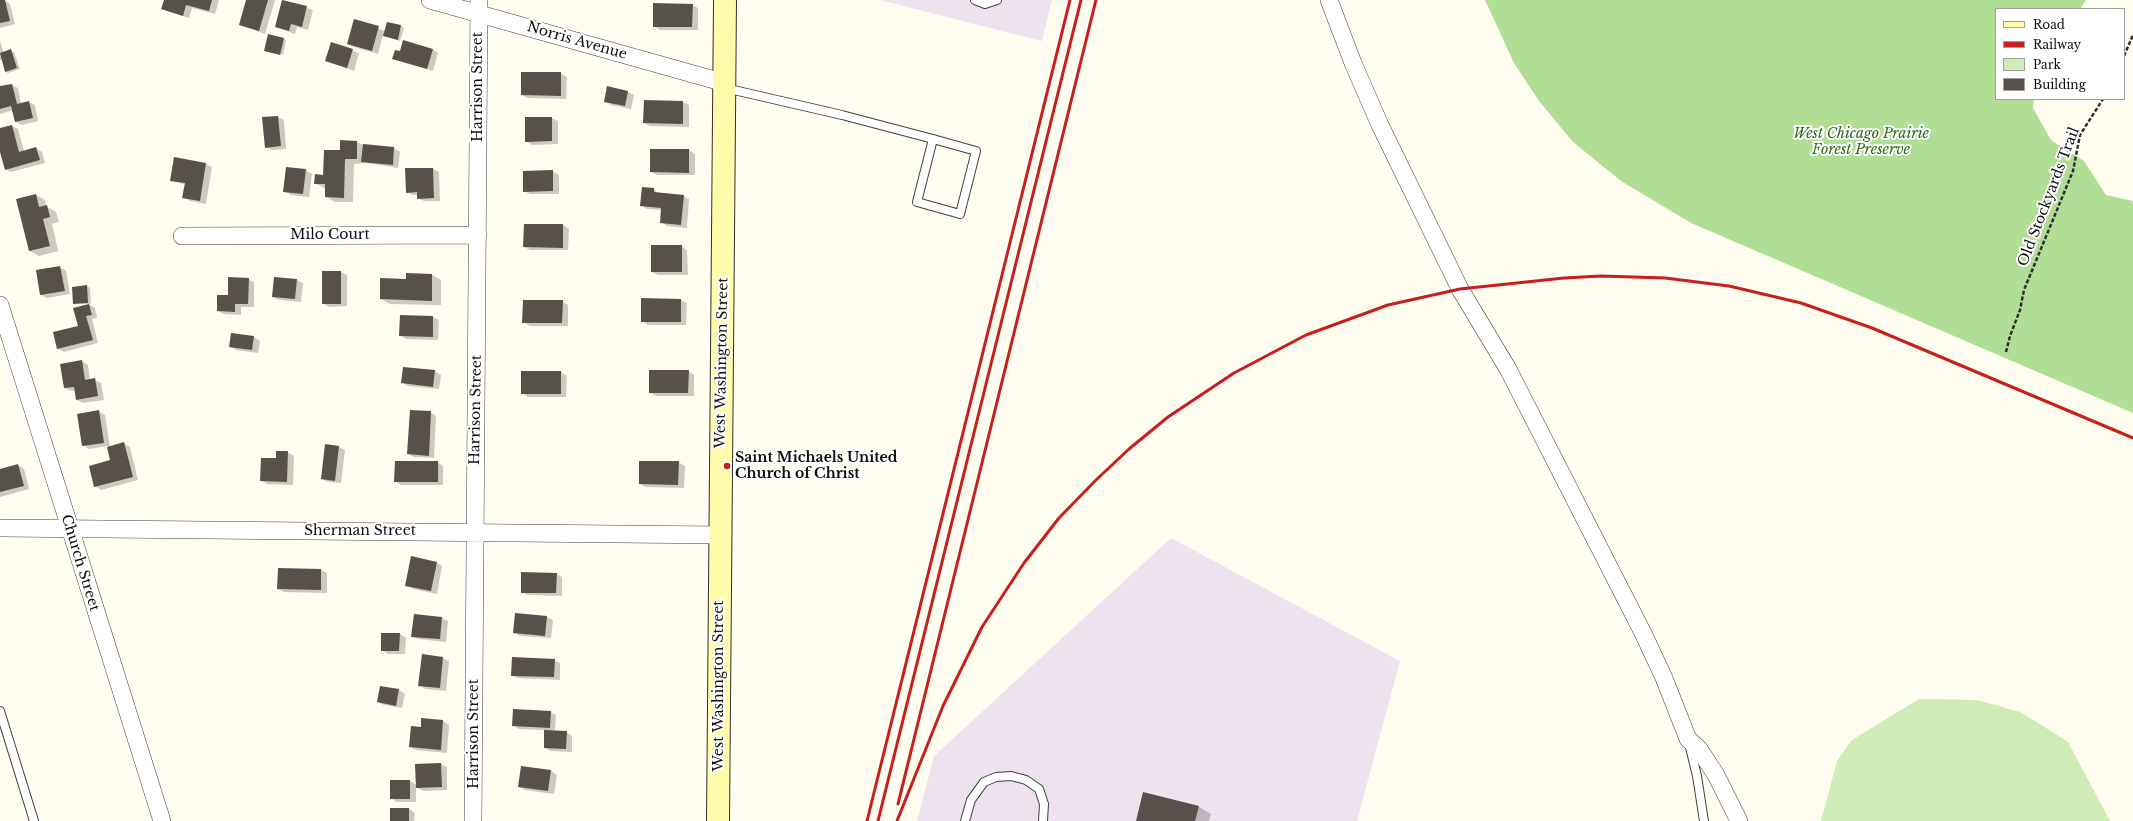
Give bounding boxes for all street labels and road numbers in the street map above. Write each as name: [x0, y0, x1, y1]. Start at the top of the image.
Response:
street label: Norris Avenue: [525, 19, 629, 63]
street label: Harrison Street: [470, 32, 486, 142]
street label: Old Stockyards Trail: [2015, 125, 2083, 269]
street label: Milo Court: [290, 227, 370, 243]
street label: West Washington Street: [712, 277, 732, 449]
street label: Harrison Street: [467, 355, 485, 465]
street label: Church Street: [57, 513, 103, 613]
street label: Sherman Street: [304, 523, 416, 539]
street label: West Washington Street: [711, 600, 727, 772]
street label: Harrison Street: [466, 679, 482, 789]

